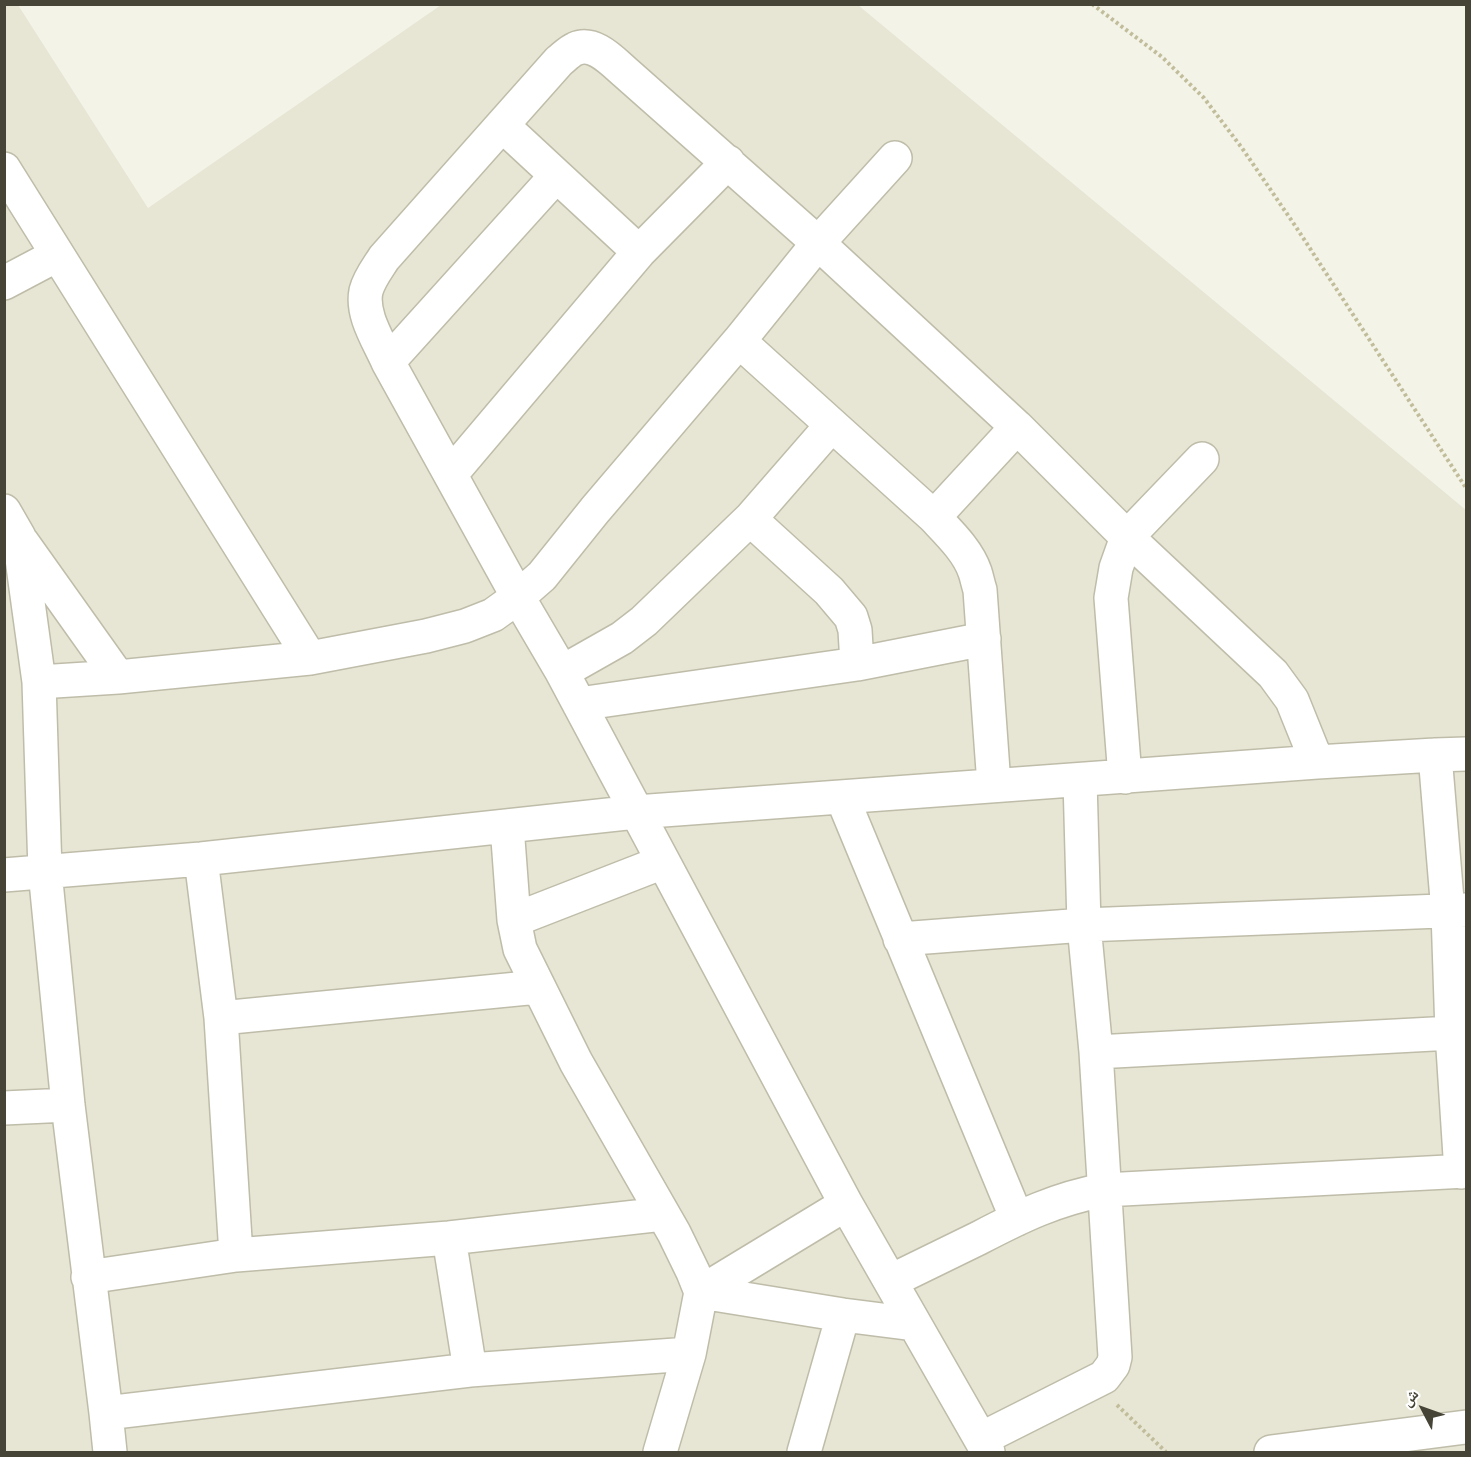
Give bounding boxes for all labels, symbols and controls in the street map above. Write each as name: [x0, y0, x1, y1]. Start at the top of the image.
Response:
north arrow: [1393, 1379, 1453, 1439]
text: ش: [1396, 1384, 1423, 1411]

